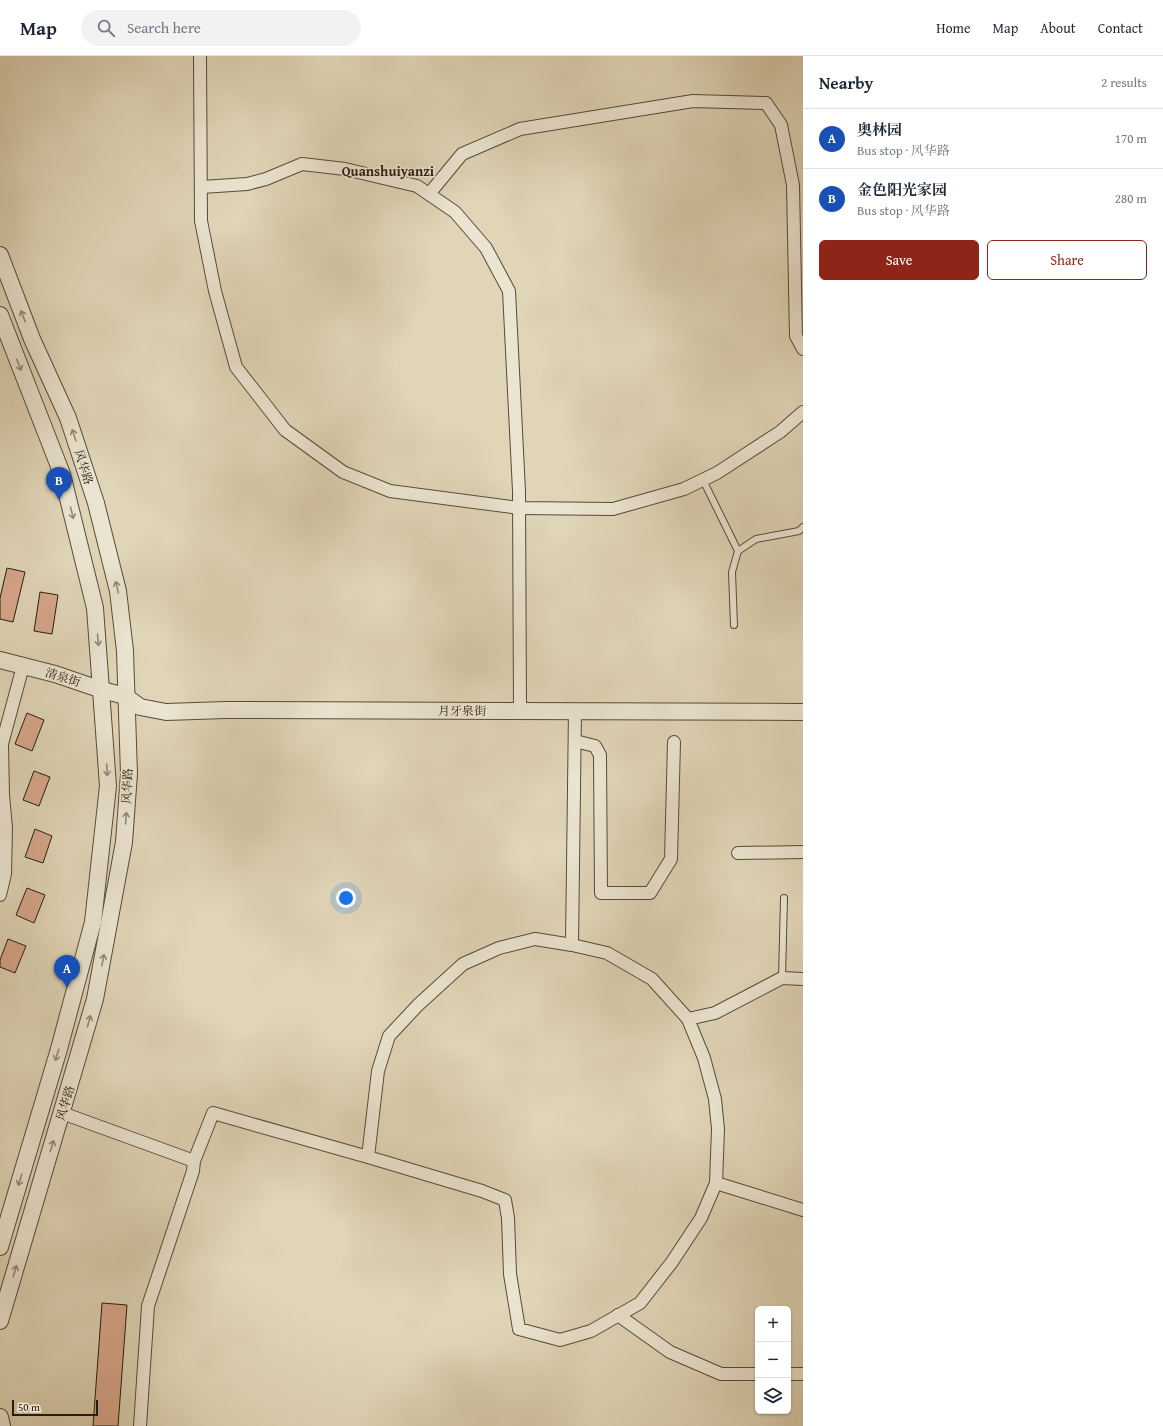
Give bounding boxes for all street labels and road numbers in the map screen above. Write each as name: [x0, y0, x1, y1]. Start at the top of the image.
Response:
street label: 风华路: [70, 447, 98, 487]
street label: 清泉街: [43, 664, 84, 691]
street label: 月牙泉街: [438, 702, 487, 719]
street label: 风华路: [118, 768, 136, 804]
street label: 风华路: [52, 1083, 78, 1123]

